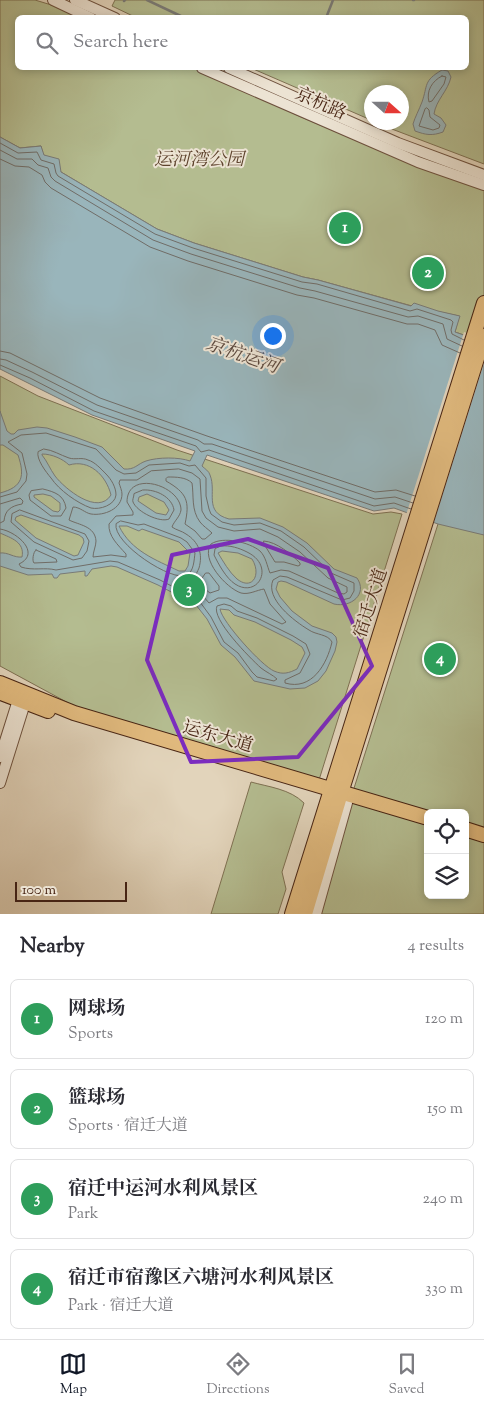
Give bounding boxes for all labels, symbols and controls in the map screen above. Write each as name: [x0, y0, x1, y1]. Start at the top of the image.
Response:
search box: [15, 15, 469, 70]
icon: search: [33, 29, 61, 57]
text: Search here: [73, 29, 168, 56]
street label: 京杭路: [290, 82, 350, 128]
north arrow: [364, 85, 409, 130]
park label: 运河湾公园: [154, 148, 247, 174]
pin: 1: [329, 209, 361, 247]
pin: 2: [412, 254, 444, 292]
your location: [260, 323, 286, 349]
water label: 京杭运河: [202, 331, 285, 382]
street label: 宿迁大道: [348, 565, 395, 642]
pin: 3: [173, 571, 205, 609]
pin: 4: [424, 640, 456, 678]
street label: 运东大道: [179, 716, 256, 760]
map controls: [424, 809, 469, 899]
button: locate: [424, 809, 469, 854]
button: layers: [424, 854, 469, 899]
scale bar: [15, 879, 128, 902]
text: 100 m: [22, 881, 56, 901]
text: Nearby: [20, 932, 85, 962]
text: 4 results: [408, 935, 464, 958]
text: 网球场: [68, 996, 125, 1023]
text: 1: [34, 1008, 40, 1031]
text: 120 m: [425, 1008, 463, 1031]
text: Sports: [68, 1023, 113, 1046]
text: 篮球场: [68, 1085, 125, 1112]
text: 2: [33, 1098, 41, 1121]
text: 150 m: [427, 1098, 463, 1121]
text: Sports · 宿迁大道: [68, 1115, 188, 1138]
text: 宿迁中运河水利风景区: [68, 1176, 258, 1203]
text: 3: [34, 1188, 40, 1211]
text: 240 m: [422, 1188, 463, 1211]
text: Park: [68, 1203, 99, 1226]
text: 宿迁市宿豫区六塘河水利风景区: [68, 1265, 334, 1292]
text: 4: [33, 1278, 41, 1301]
text: 330 m: [425, 1278, 463, 1301]
text: Park · 宿迁大道: [68, 1295, 173, 1318]
tab: Map: [59, 1350, 87, 1400]
tab: Directions: [206, 1350, 270, 1400]
tab: Saved: [389, 1350, 424, 1400]

